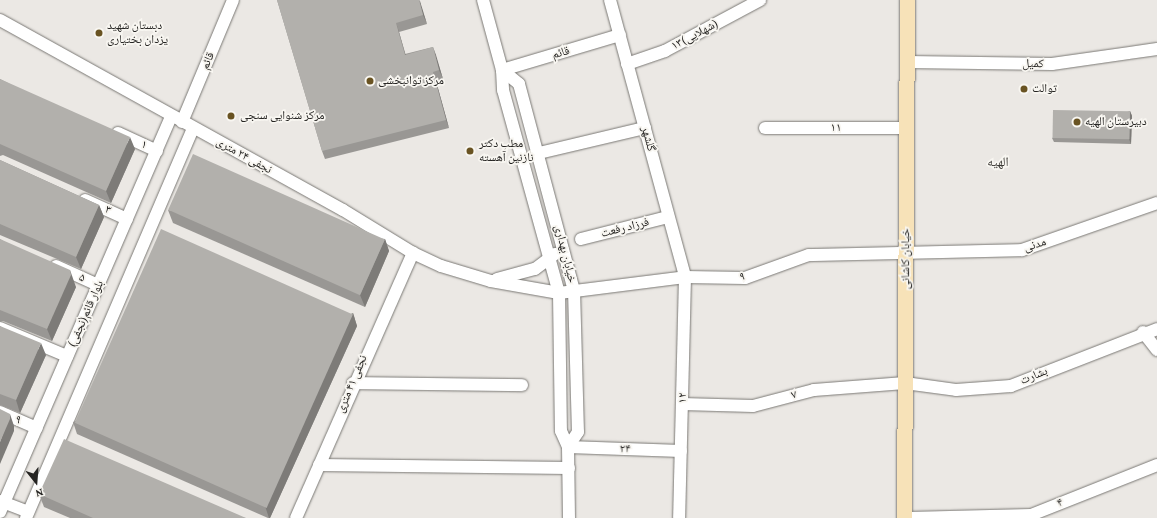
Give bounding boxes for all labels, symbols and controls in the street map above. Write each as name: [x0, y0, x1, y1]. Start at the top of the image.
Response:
street label: ۱۳(شهلایی): [669, 17, 721, 53]
place label: دبستان شهید یزدان بختیاری: [107, 19, 168, 47]
marker: دبستان شهید یزدان بختیاری: [94, 28, 104, 38]
street label: قائم: [551, 44, 571, 62]
street label: قائم: [198, 50, 218, 72]
street label: کمیل: [1022, 57, 1044, 71]
place label: مرکز توانبخشی: [378, 74, 444, 88]
marker: مرکز توانبخشی: [365, 76, 375, 86]
place label: توالت: [1032, 82, 1057, 96]
marker: توالت: [1019, 84, 1029, 94]
place label: مرکز شنوایی سنجی: [240, 109, 325, 123]
marker: مرکز شنوایی سنجی: [225, 110, 237, 122]
place label: دبیرستان الهیه: [1085, 115, 1147, 129]
marker: دبیرستان الهیه: [1072, 117, 1082, 127]
street label: ۱۱: [831, 121, 841, 135]
street label: گلشهر: [638, 125, 658, 153]
street label: نجفی ۲۴ متری: [214, 135, 274, 177]
street label: ۱: [139, 137, 149, 153]
place label: مطب دکتر نازنین آهسته: [479, 137, 534, 165]
marker: مطب دکتر نازنین آهسته: [464, 145, 476, 157]
district label: الهیه: [987, 154, 1009, 170]
street label: ۳: [103, 202, 113, 218]
street label: فرزاد رفعت: [599, 215, 651, 241]
street label: خیابان بهداری: [551, 224, 579, 284]
street label: خیابان کاشانی: [899, 228, 913, 290]
street label: مدنی: [1022, 235, 1048, 255]
street label: ۵: [77, 270, 87, 286]
street label: ۹: [739, 270, 745, 284]
street label: بلوار قائم(نجفی): [65, 278, 107, 350]
street label: نجفی ۴۱ متری: [333, 353, 371, 415]
street label: بشارت: [1018, 364, 1050, 388]
street label: ۷: [790, 387, 798, 403]
street label: ۱۲: [676, 392, 690, 404]
street label: ۹: [13, 412, 23, 428]
street label: ۲۴: [619, 442, 631, 456]
north arrow: [16, 462, 56, 502]
text: N: [34, 487, 45, 500]
street label: ۴: [1055, 495, 1065, 511]

